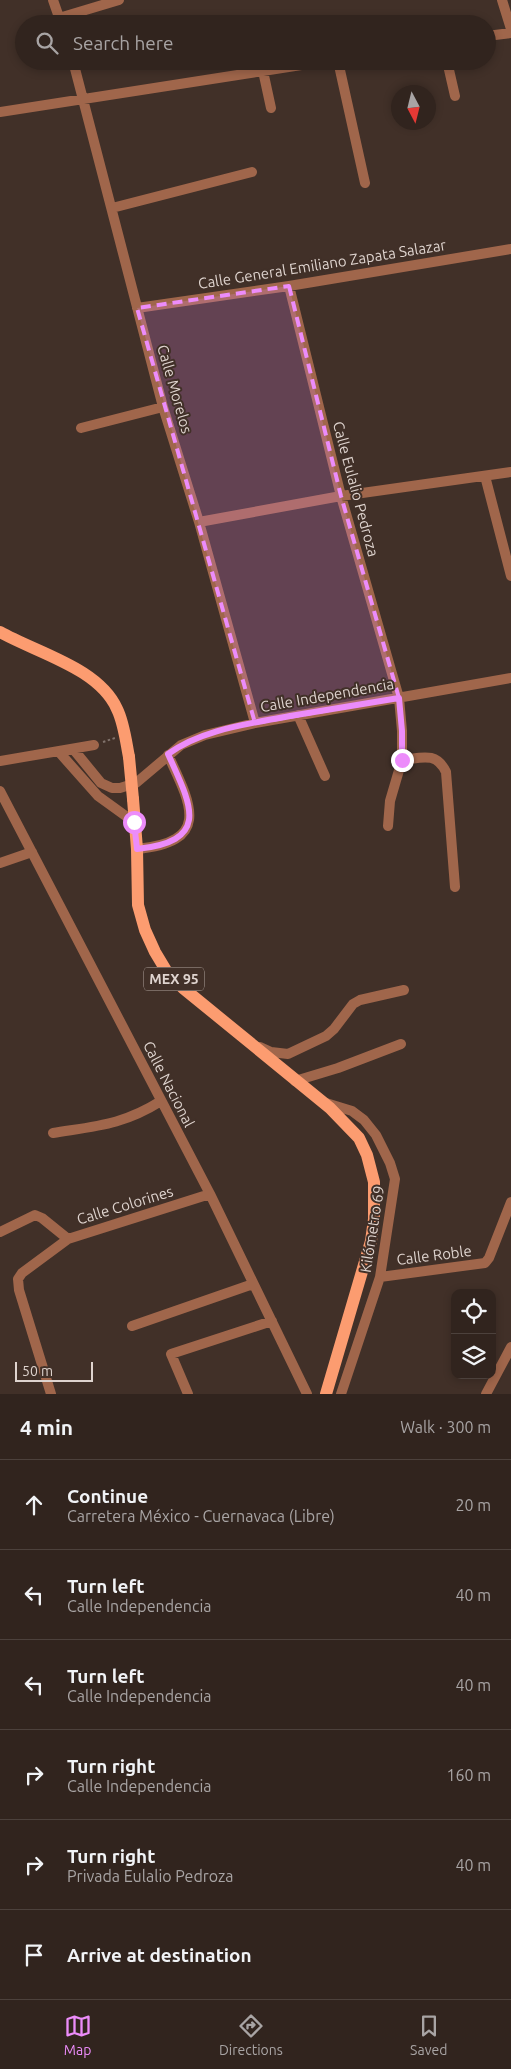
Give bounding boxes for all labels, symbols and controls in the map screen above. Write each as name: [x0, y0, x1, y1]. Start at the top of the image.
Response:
search box: [15, 15, 496, 70]
icon: search: [33, 29, 61, 57]
text: Search here: [73, 32, 173, 54]
north arrow: [391, 85, 436, 130]
street label: Calle General Emiliano Zapata Salazar: [197, 236, 447, 292]
street label: Calle Morelos: [154, 343, 196, 435]
street label: Calle Eulalio Pedroza: [330, 419, 382, 559]
street label: Calle Independencia: [259, 675, 395, 715]
route end: [391, 749, 414, 772]
route start: [123, 811, 146, 834]
road number: MEX 95: [144, 968, 204, 991]
street label: Calle Nacional: [140, 1038, 198, 1130]
street label: Calle Colorines: [75, 1182, 175, 1228]
street label: Kilómetro 69: [357, 1184, 387, 1274]
street label: Calle Roble: [395, 1242, 473, 1268]
map controls: [451, 1289, 496, 1379]
button: locate: [451, 1289, 496, 1334]
button: layers: [451, 1334, 496, 1379]
scale bar: [15, 1359, 92, 1382]
text: 50 m: [22, 1363, 53, 1379]
text: 4 min: [20, 1415, 73, 1439]
text: Walk · 300 m: [400, 1418, 491, 1436]
text: Continue: [67, 1485, 148, 1507]
icon: ahead: [20, 1491, 48, 1519]
text: 20 m: [455, 1496, 491, 1514]
text: Carretera México - Cuernavaca (Libre): [67, 1507, 335, 1525]
text: Turn left: [67, 1575, 145, 1597]
icon: left: [20, 1581, 48, 1609]
text: 40 m: [455, 1586, 491, 1604]
text: Calle Independencia: [67, 1597, 212, 1615]
text: Turn left: [67, 1665, 145, 1687]
icon: left: [20, 1671, 48, 1699]
text: 40 m: [455, 1676, 491, 1694]
text: Calle Independencia: [67, 1687, 212, 1705]
text: Turn right: [67, 1755, 155, 1777]
icon: right: [20, 1761, 48, 1789]
text: 160 m: [446, 1766, 491, 1784]
text: Calle Independencia: [67, 1777, 212, 1795]
text: Turn right: [67, 1845, 155, 1867]
icon: right: [20, 1851, 48, 1879]
text: 40 m: [455, 1856, 491, 1874]
text: Privada Eulalio Pedroza: [67, 1867, 234, 1885]
icon: arrive: [20, 1941, 48, 1969]
text: Arrive at destination: [67, 1944, 252, 1966]
tab: Map: [64, 2012, 92, 2058]
tab: Directions: [219, 2012, 283, 2058]
tab: Saved: [410, 2012, 447, 2058]

